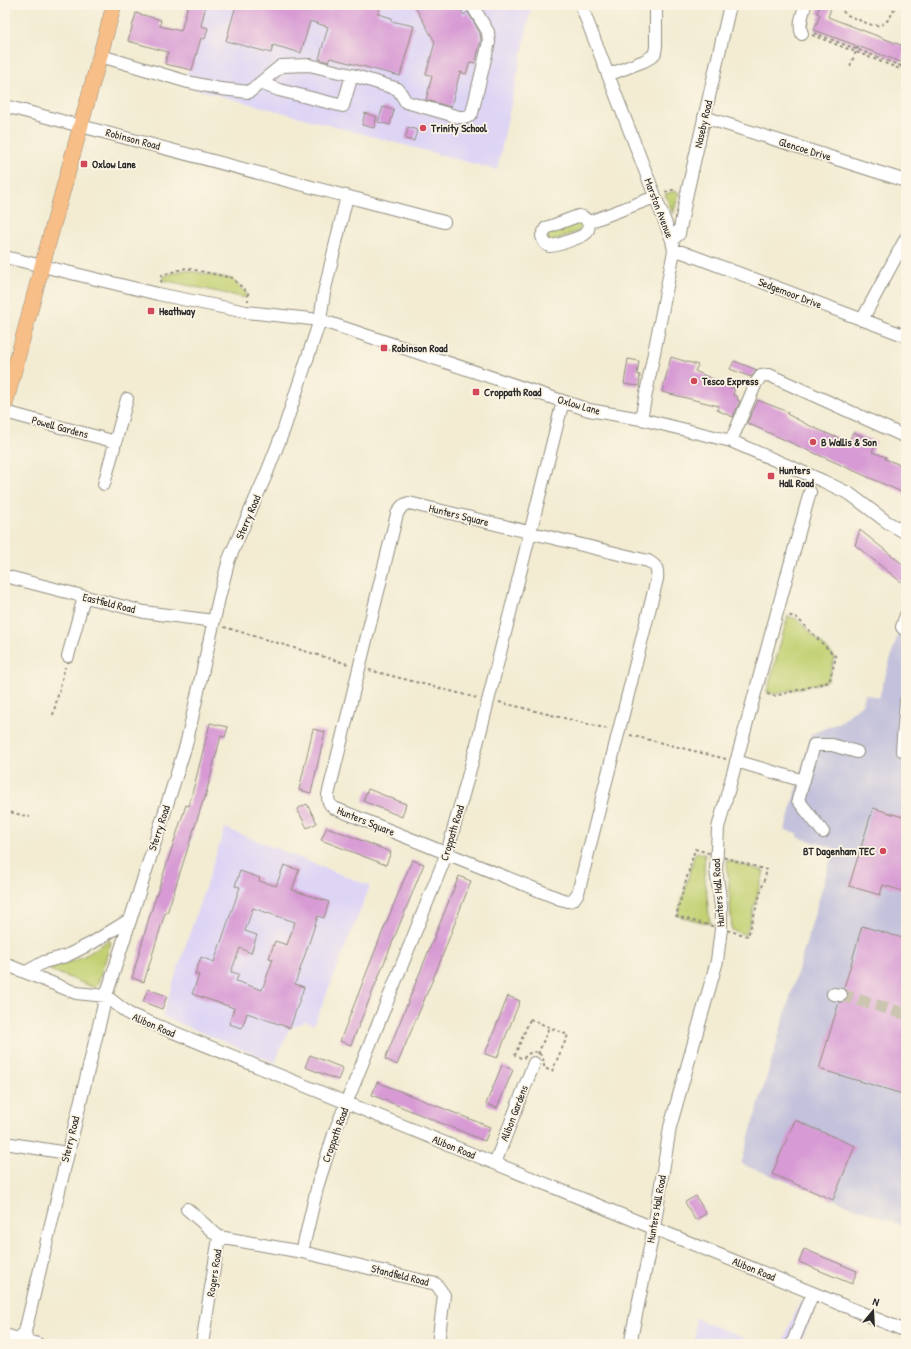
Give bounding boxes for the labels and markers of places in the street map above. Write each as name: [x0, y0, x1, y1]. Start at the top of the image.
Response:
place label: Trinity School: [430, 121, 488, 136]
marker: Trinity School: [418, 123, 428, 133]
place label: Oxlow Lane: [92, 157, 136, 171]
marker: Oxlow Lane: [79, 159, 89, 169]
place label: Heathway: [159, 304, 196, 319]
marker: Heathway: [146, 306, 156, 316]
place label: Robinson Road: [392, 341, 448, 355]
marker: Robinson Road: [379, 343, 389, 353]
place label: Tesco Express: [701, 374, 759, 389]
marker: Tesco Express: [689, 376, 699, 386]
place label: Croppath Road: [484, 385, 542, 400]
marker: Croppath Road: [471, 387, 481, 397]
place label: B Wallis & Son: [821, 435, 877, 449]
marker: B Wallis & Son: [808, 437, 818, 447]
place label: Hunters Hall Road: [779, 463, 814, 490]
marker: Hunters Hall Road: [766, 471, 776, 481]
place label: BT Dagenham TEC: [803, 844, 875, 859]
marker: BT Dagenham TEC: [878, 846, 888, 856]

